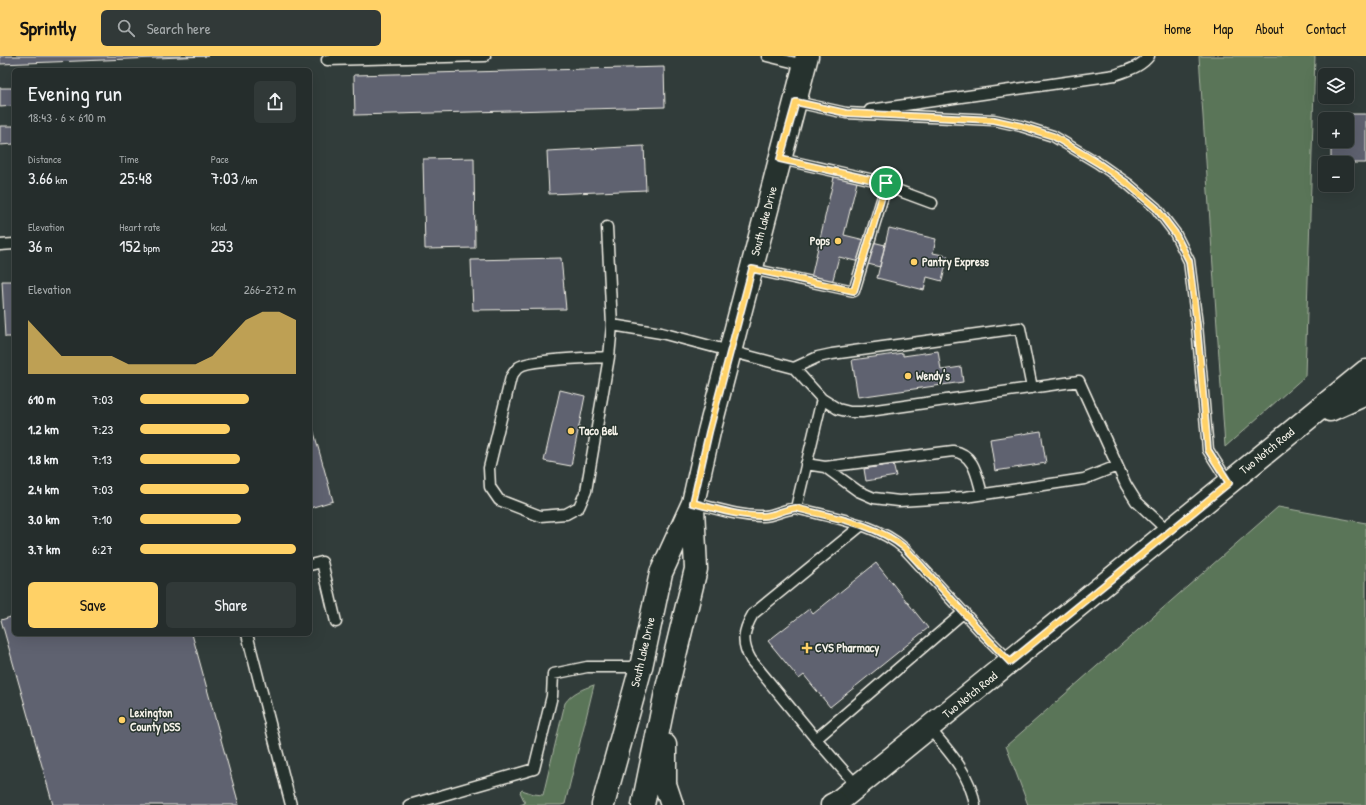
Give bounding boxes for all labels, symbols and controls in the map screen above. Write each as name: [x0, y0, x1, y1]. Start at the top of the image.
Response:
search box: [101, 10, 381, 46]
text: Sprintly: [20, 15, 77, 41]
icon: search: [115, 17, 137, 39]
text: Search here: [147, 18, 211, 39]
text: Home: [1164, 19, 1191, 38]
text: Map: [1213, 19, 1233, 38]
text: About: [1255, 19, 1284, 38]
text: Contact: [1306, 19, 1346, 38]
map controls: [1318, 68, 1354, 192]
button: layers: [1318, 68, 1354, 104]
text: Evening run: [28, 78, 122, 108]
button: share: [254, 81, 296, 123]
text: 18:43 · 6 × 610 m: [28, 108, 106, 126]
button: +: [1318, 112, 1354, 148]
text: Distance: [28, 152, 62, 166]
text: Time: [119, 152, 139, 166]
text: Pace: [211, 152, 229, 166]
button: −: [1318, 156, 1354, 192]
text: 3.66: [28, 166, 53, 189]
text: 25:48: [119, 166, 152, 189]
text: 7:03: [211, 166, 238, 189]
pin: [869, 166, 903, 200]
icon: arrive: [875, 172, 897, 194]
text: km: [53, 173, 67, 187]
text: /km: [238, 173, 257, 187]
street label: South Lake Drive: [746, 184, 781, 258]
text: Elevation: [28, 220, 65, 234]
text: Heart rate: [119, 220, 160, 234]
text: kcal: [211, 220, 227, 234]
place label: Pops: [810, 232, 830, 250]
text: 36: [28, 234, 42, 257]
text: 152: [119, 234, 141, 257]
text: 253: [211, 234, 233, 257]
marker: Pops: [833, 236, 843, 246]
text: m: [42, 241, 52, 255]
text: bpm: [141, 241, 160, 255]
place label: Pantry Express: [922, 253, 989, 271]
marker: Pantry Express: [909, 257, 919, 267]
text: Elevation: [28, 280, 71, 298]
text: 266–272 m: [244, 280, 296, 298]
place label: Wendy's: [916, 367, 950, 385]
marker: Wendy's: [903, 371, 913, 381]
text: 610 m: [28, 390, 56, 408]
text: 7:03: [92, 390, 113, 408]
text: 1.2 km: [28, 420, 59, 438]
text: 7:23: [92, 420, 113, 438]
place label: Taco Bell: [578, 422, 618, 439]
street label: Two Notch Road: [1236, 423, 1298, 478]
marker: Taco Bell: [566, 426, 576, 436]
text: 1.8 km: [28, 450, 58, 468]
text: 7:13: [92, 450, 112, 468]
text: 2.4 km: [28, 480, 59, 498]
text: 7:03: [92, 480, 113, 498]
text: 3.0 km: [28, 510, 60, 528]
text: 7:10: [92, 510, 112, 528]
text: 3.7 km: [28, 540, 60, 558]
text: 6:27: [92, 540, 113, 558]
button: Save: [28, 582, 158, 628]
button: Share: [166, 582, 296, 628]
street label: South Lake Drive: [626, 615, 659, 689]
place label: CVS Pharmacy: [815, 639, 879, 657]
marker: CVS Pharmacy: [802, 643, 812, 653]
street label: Two Notch Road: [939, 667, 1001, 722]
place label: Lexington County DSS: [130, 704, 181, 736]
marker: Lexington County DSS: [117, 715, 127, 725]

